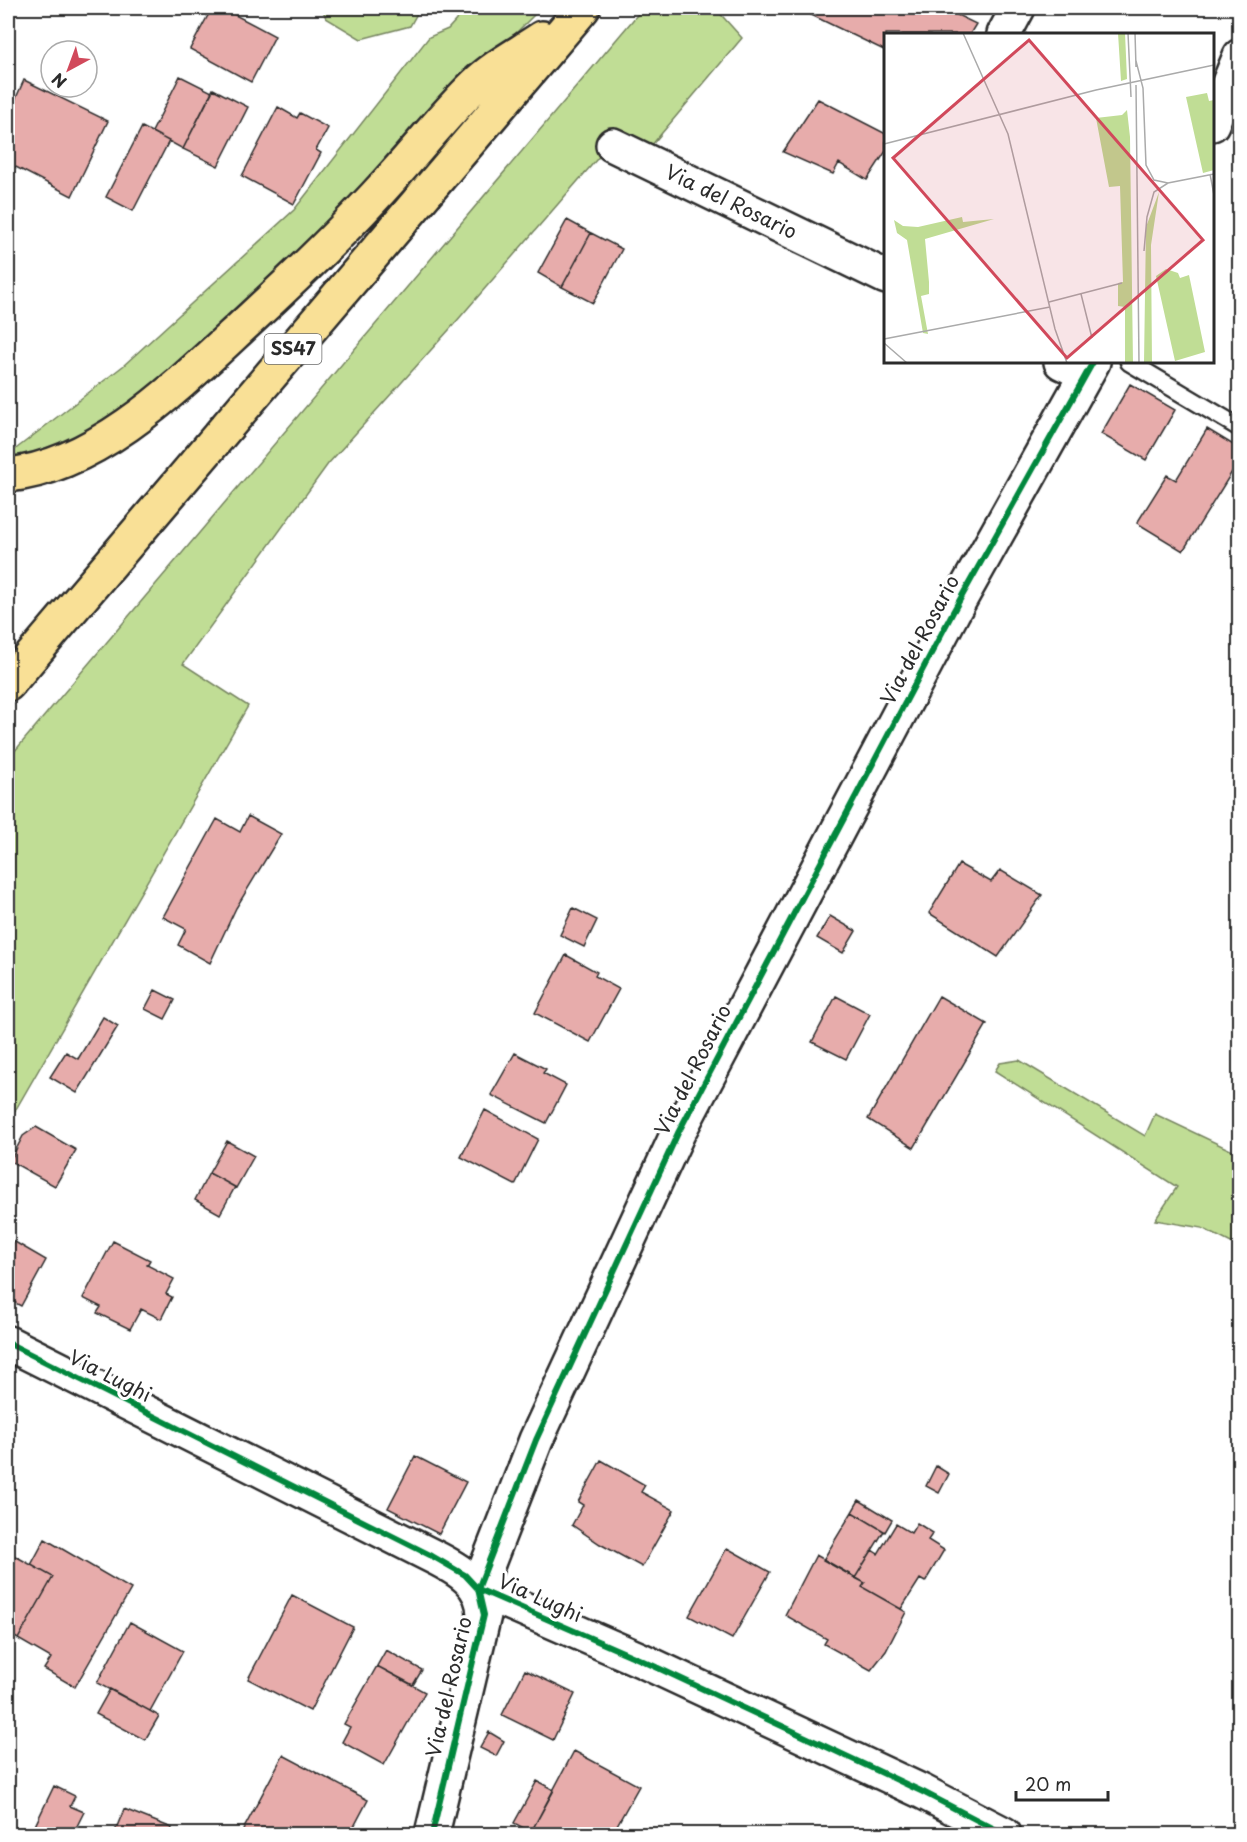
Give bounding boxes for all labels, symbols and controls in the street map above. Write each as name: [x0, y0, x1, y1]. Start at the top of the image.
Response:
inset map: [884, 33, 1214, 363]
north arrow: [39, 39, 99, 99]
text: N: [46, 68, 71, 94]
street label: Via del Rosario: [660, 156, 802, 246]
road number: SS47: [264, 334, 322, 364]
street label: Via del Rosario: [872, 569, 966, 710]
street label: Via del Rosario: [646, 999, 738, 1140]
street label: Via Lughi: [64, 1341, 157, 1409]
street label: Via Lughi: [493, 1565, 587, 1629]
street label: Via del Rosario: [417, 1614, 479, 1760]
scale bar: [1016, 1764, 1108, 1802]
text: 20 m: [1025, 1770, 1071, 1797]

